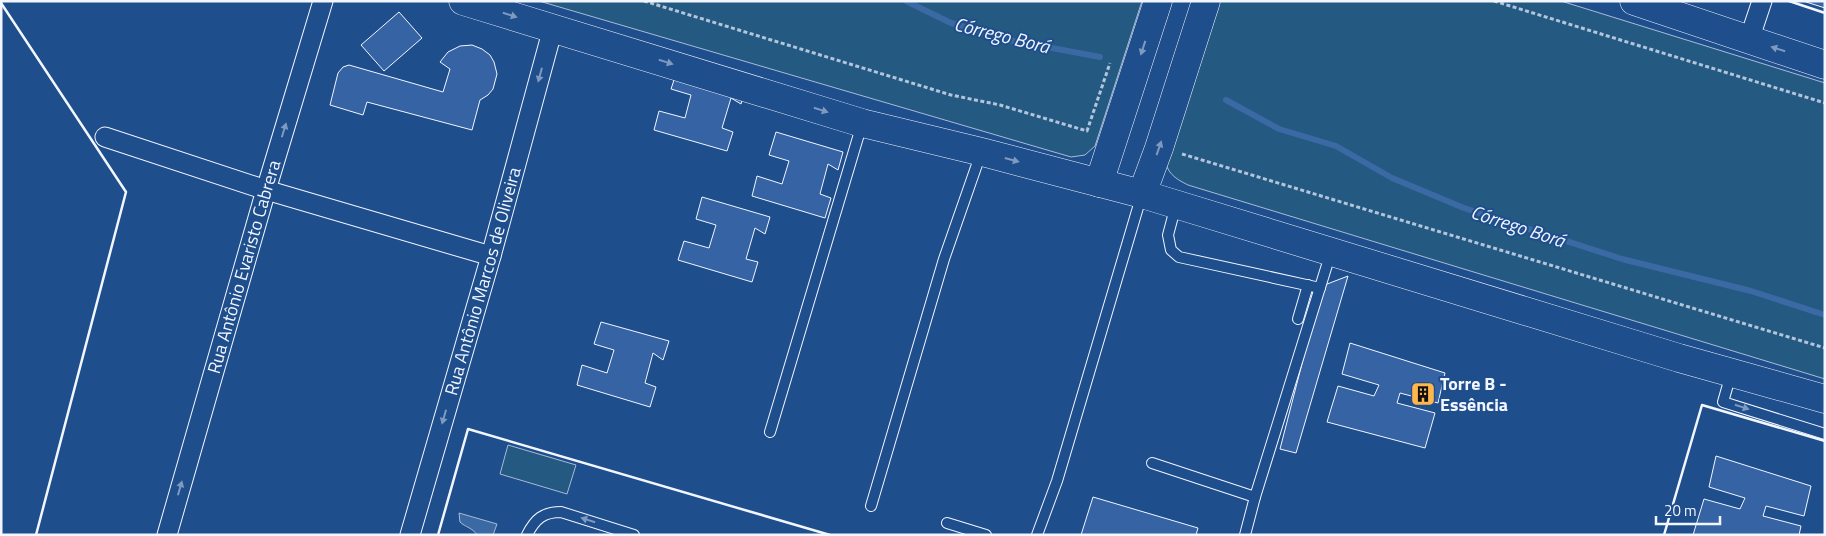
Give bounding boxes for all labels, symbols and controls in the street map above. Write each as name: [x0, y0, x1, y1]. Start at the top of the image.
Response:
water label: Córrego Borá: [951, 9, 1054, 61]
one-way arrow: [503, 12, 518, 20]
one-way arrow: [1138, 40, 1146, 55]
one-way arrow: [1771, 45, 1786, 53]
one-way arrow: [658, 59, 673, 67]
one-way arrow: [536, 68, 544, 83]
one-way arrow: [814, 107, 829, 115]
one-way arrow: [281, 123, 289, 138]
one-way arrow: [1155, 141, 1163, 156]
one-way arrow: [1004, 156, 1020, 164]
street label: Rua Antônio Evaristo Cabrera: [200, 157, 287, 377]
street label: Rua Antônio Marcos de Oliveira: [437, 164, 528, 398]
water label: Córrego Borá: [1467, 197, 1570, 255]
place label: Torre B - Essência: [1440, 370, 1508, 418]
building icon: Torre B - Essência: [1410, 381, 1436, 407]
one-way arrow: [1734, 404, 1749, 412]
one-way arrow: [440, 409, 448, 424]
one-way arrow: [177, 480, 185, 495]
scale bar: [1656, 494, 1720, 526]
text: 20 m: [1664, 499, 1697, 522]
one-way arrow: [580, 516, 595, 524]

